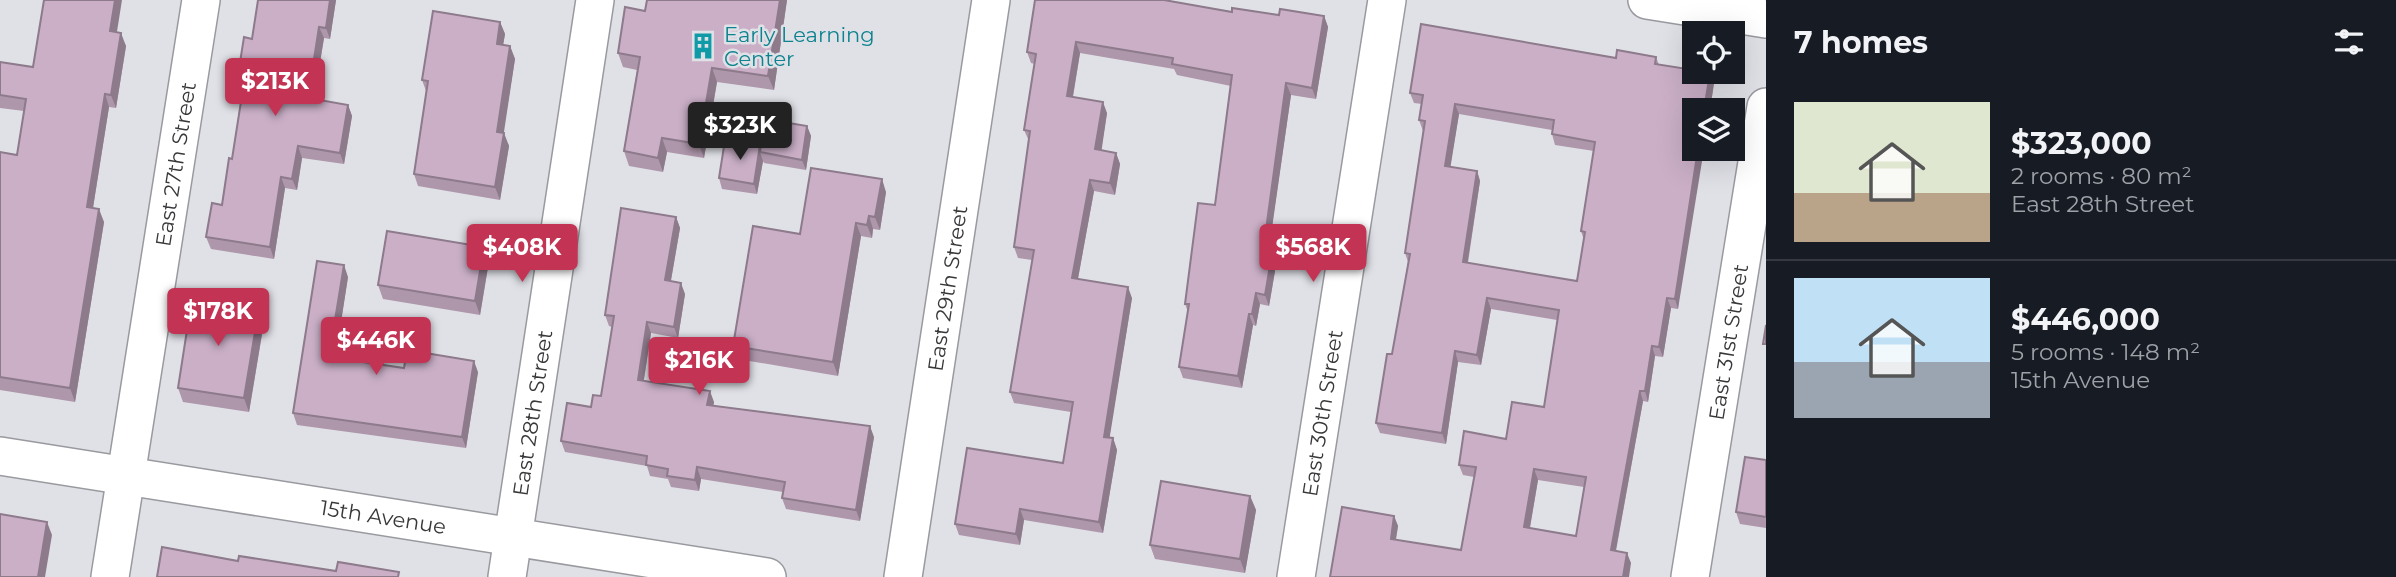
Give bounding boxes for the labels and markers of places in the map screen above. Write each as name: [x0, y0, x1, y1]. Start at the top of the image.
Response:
place label: Early Learning Center: [724, 22, 875, 71]
building icon: Early Learning Center: [688, 31, 718, 61]
pin: $213K: [226, 58, 324, 118]
pin: $323K: [691, 102, 789, 162]
pin: $408K: [473, 224, 571, 284]
pin: $568K: [1264, 224, 1362, 284]
pin: $178K: [169, 288, 267, 348]
pin: $446K: [327, 318, 425, 377]
pin: $216K: [650, 338, 748, 397]

